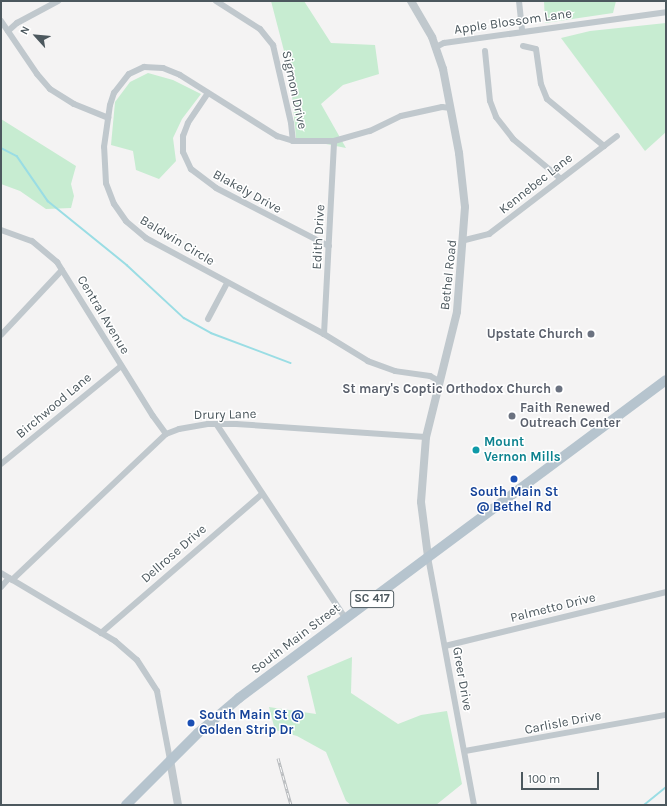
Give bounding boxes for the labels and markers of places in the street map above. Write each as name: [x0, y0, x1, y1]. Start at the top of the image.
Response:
place label: Upstate Church: [487, 326, 583, 342]
marker: Upstate Church: [586, 329, 596, 339]
place label: St mary's Coptic Orthodox Church: [342, 381, 551, 397]
marker: St mary's Coptic Orthodox Church: [554, 384, 564, 394]
place label: Faith Renewed Outreach Center: [520, 401, 620, 432]
marker: Faith Renewed Outreach Center: [507, 411, 517, 421]
place label: Mount Vernon Mills: [484, 435, 561, 466]
marker: Mount Vernon Mills: [471, 445, 481, 455]
marker: South Main St @ Bethel Rd: [509, 474, 519, 484]
place label: South Main St @ Bethel Rd: [470, 485, 558, 516]
place label: South Main St @ Golden Strip Dr: [199, 708, 304, 739]
marker: South Main St @ Golden Strip Dr: [186, 718, 196, 728]

